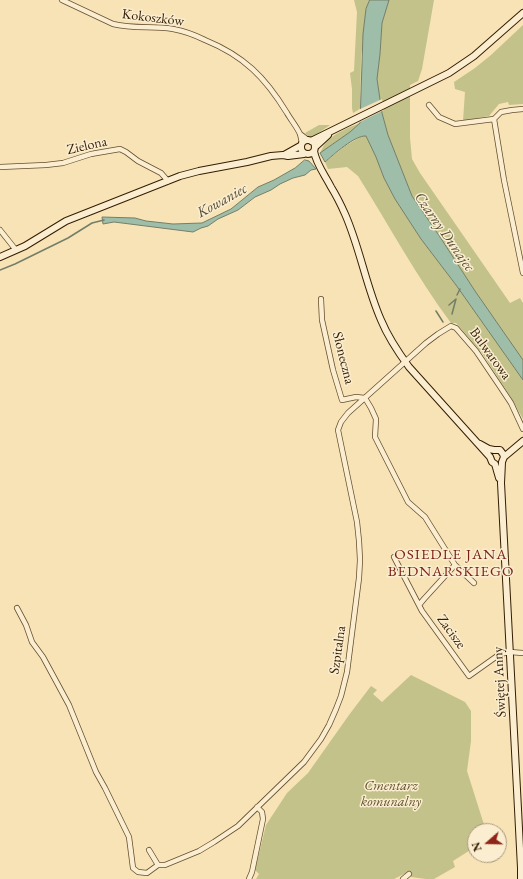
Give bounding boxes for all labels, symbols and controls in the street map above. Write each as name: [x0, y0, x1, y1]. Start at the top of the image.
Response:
street label: Kokoszków: [121, 6, 185, 30]
street label: Zielona: [65, 133, 109, 159]
water label: Kowaniec: [194, 180, 250, 222]
water label: Czarny Dunajec: [410, 189, 478, 275]
street label: Bulwarowa: [465, 325, 515, 383]
street label: Słoneczna: [328, 330, 358, 386]
district label: OSIEDLE JANA BEDNARSKIEGO: [388, 546, 514, 581]
street label: Zacisze: [433, 612, 469, 652]
street label: Szpitalna: [326, 625, 350, 675]
street label: Świętej Anny: [490, 646, 510, 718]
park label: Cmentarz komunalny: [361, 778, 421, 810]
north arrow: [467, 823, 507, 863]
text: N: [469, 840, 485, 853]

